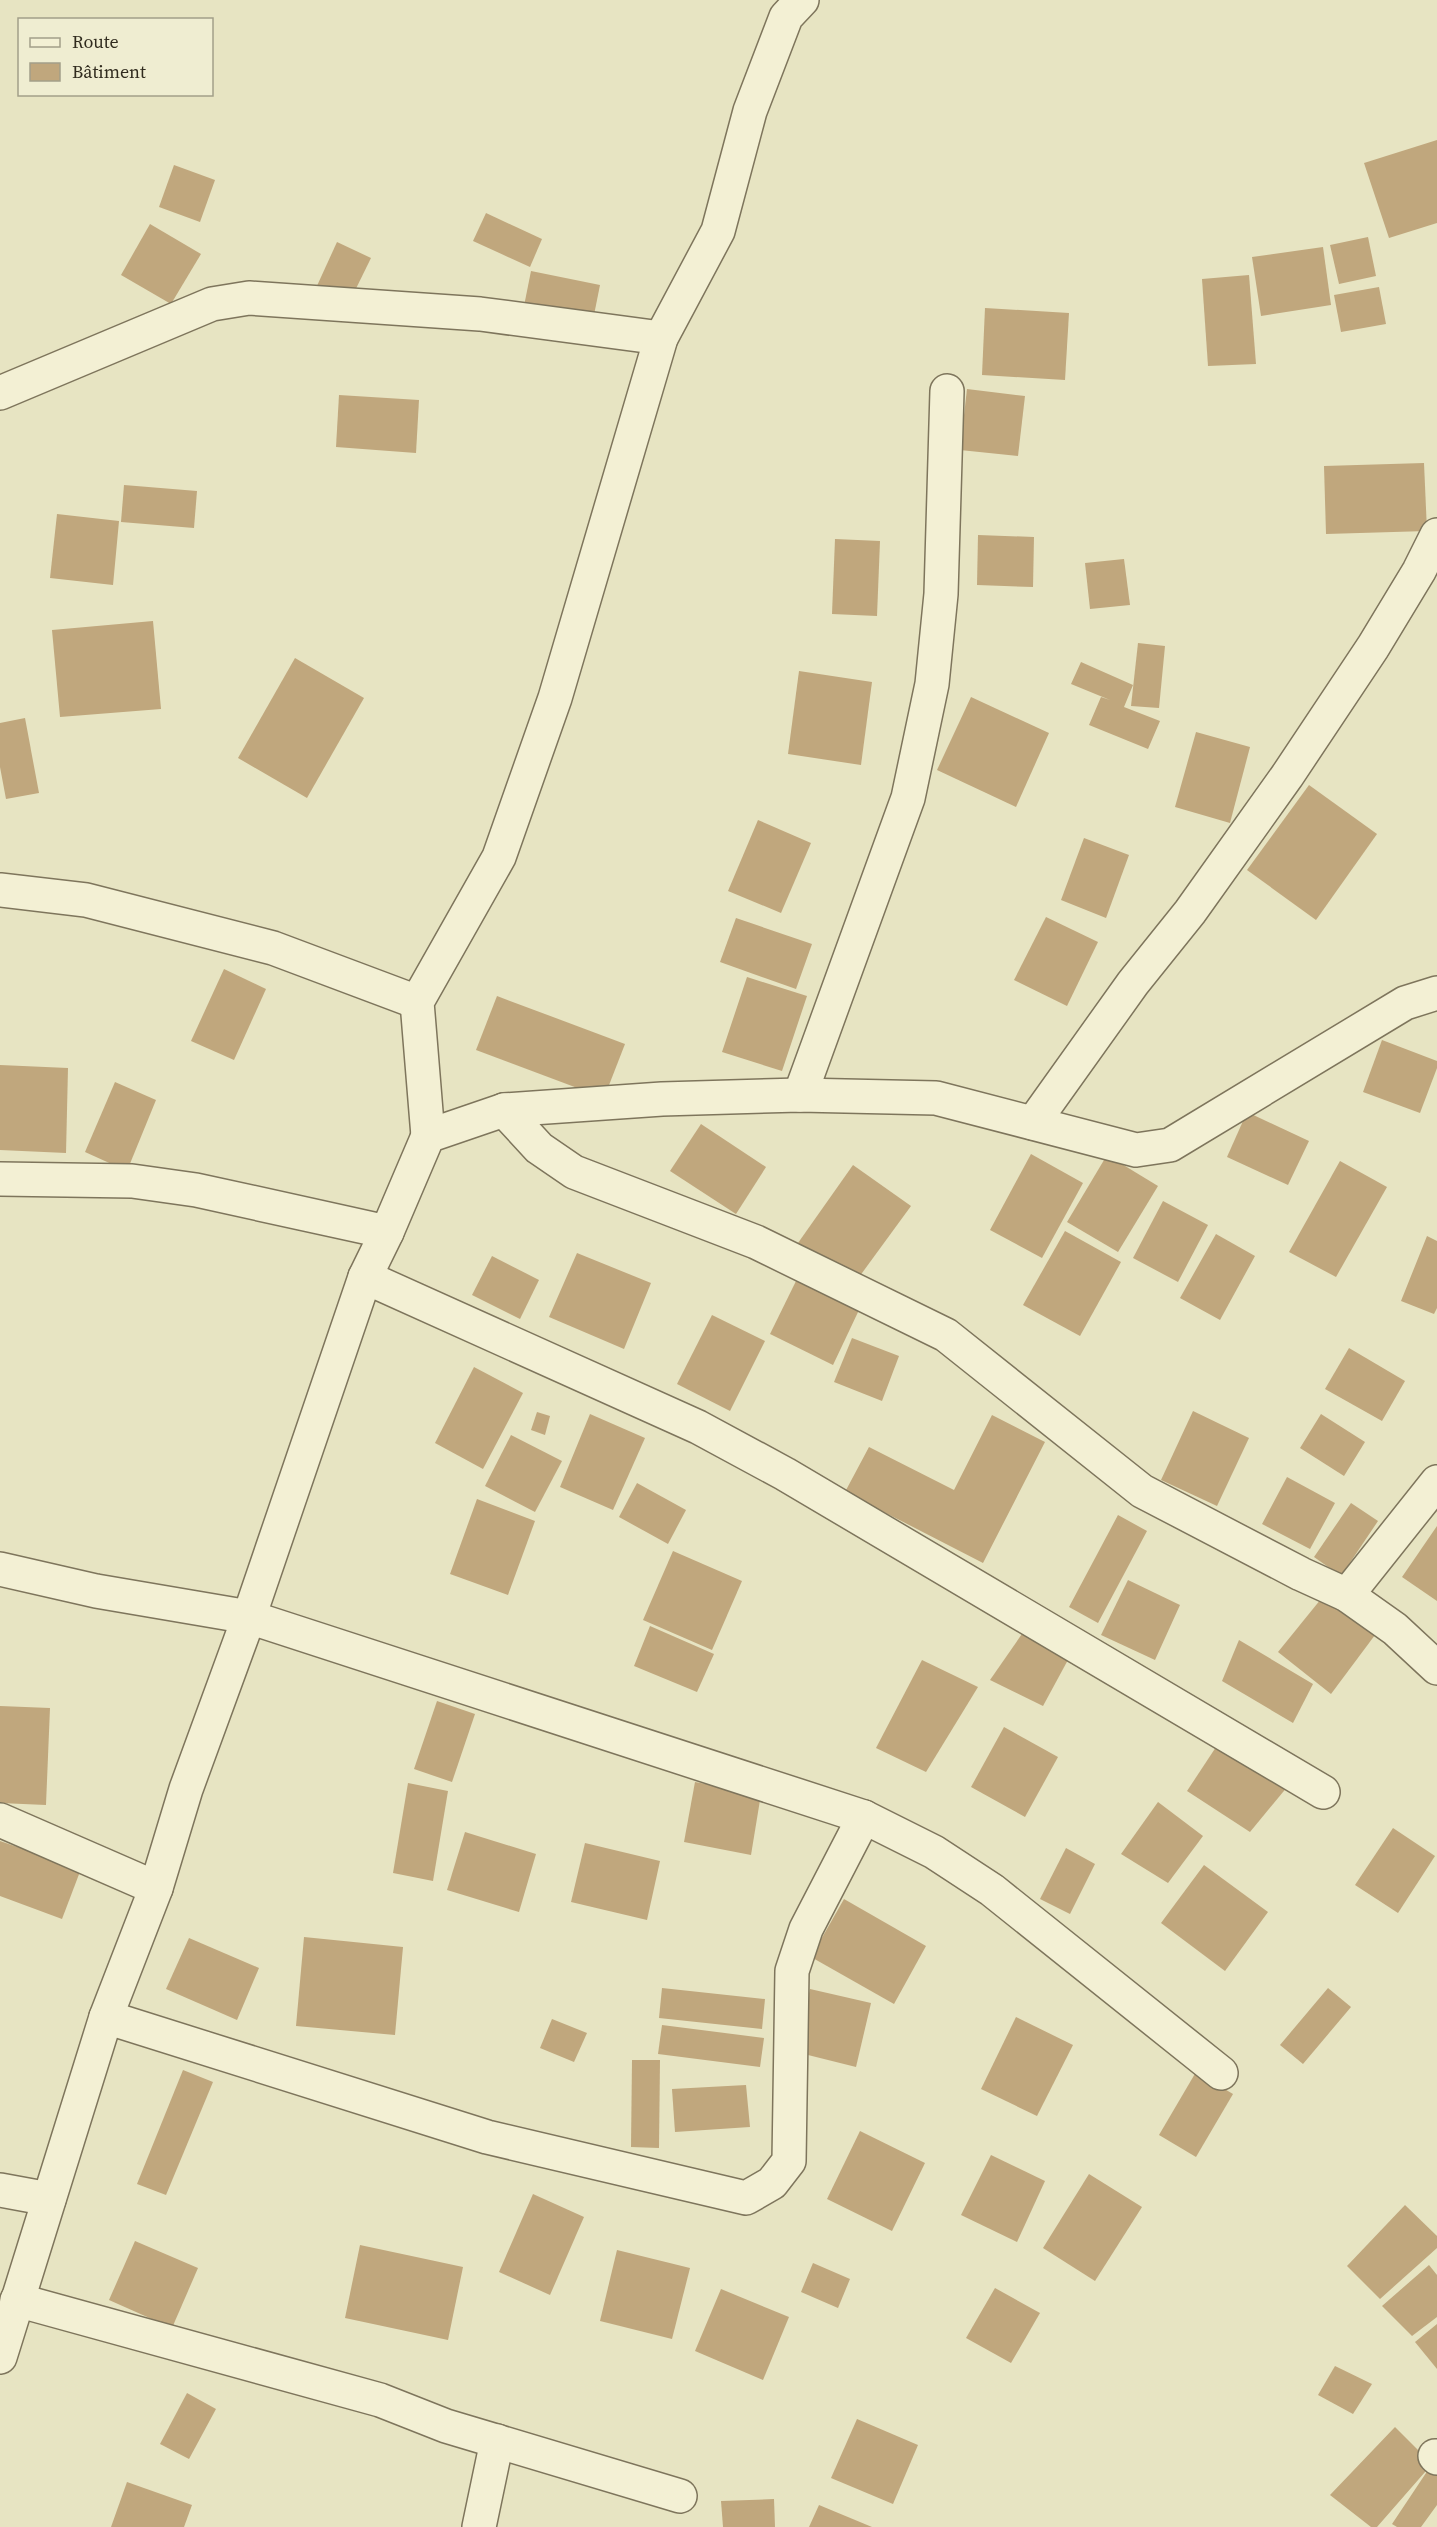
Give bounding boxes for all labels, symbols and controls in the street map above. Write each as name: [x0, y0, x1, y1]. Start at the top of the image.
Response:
legend: [18, 18, 213, 96]
text: Route: [72, 29, 119, 54]
text: Bâtiment: [72, 59, 146, 84]

